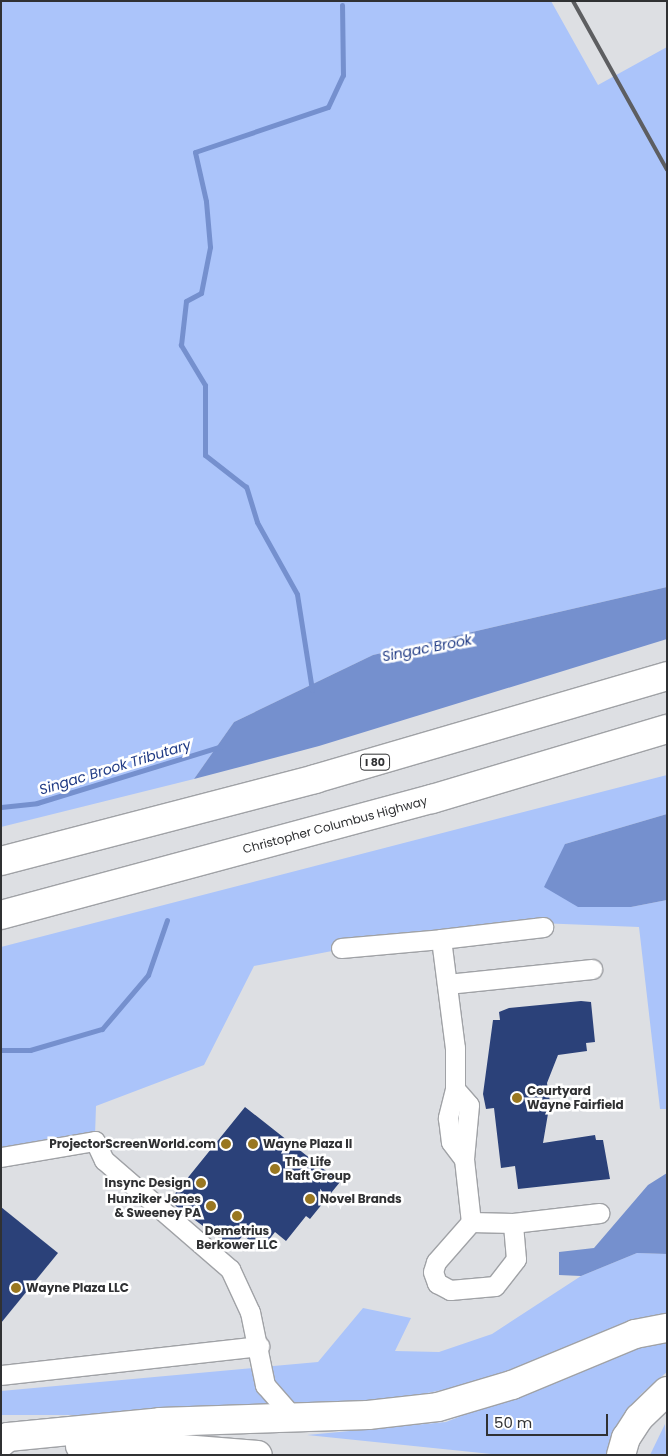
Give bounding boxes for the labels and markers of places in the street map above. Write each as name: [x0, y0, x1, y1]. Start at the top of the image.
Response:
place label: Courtyard Wayne Fairfield: [527, 1084, 624, 1112]
marker: Courtyard Wayne Fairfield: [511, 1092, 523, 1104]
place label: ProjectorScreenWorld.com: [49, 1137, 216, 1151]
place label: Wayne Plaza II: [263, 1137, 352, 1151]
marker: ProjectorScreenWorld.com: [220, 1138, 232, 1150]
marker: Wayne Plaza II: [247, 1138, 259, 1150]
place label: The Life Raft Group: [285, 1155, 351, 1183]
marker: The Life Raft Group: [269, 1163, 281, 1175]
place label: Insync Design: [105, 1176, 191, 1190]
marker: Insync Design: [195, 1177, 207, 1189]
place label: Hunziker Jones & Sweeney PA: [107, 1192, 201, 1220]
place label: Novel Brands: [320, 1192, 402, 1206]
marker: Novel Brands: [304, 1193, 316, 1205]
marker: Hunziker Jones & Sweeney PA: [205, 1200, 217, 1212]
marker: Demetrius Berkower LLC: [231, 1210, 243, 1222]
place label: Demetrius Berkower LLC: [196, 1224, 278, 1252]
place label: Wayne Plaza LLC: [26, 1281, 129, 1295]
marker: Wayne Plaza LLC: [10, 1282, 22, 1294]

